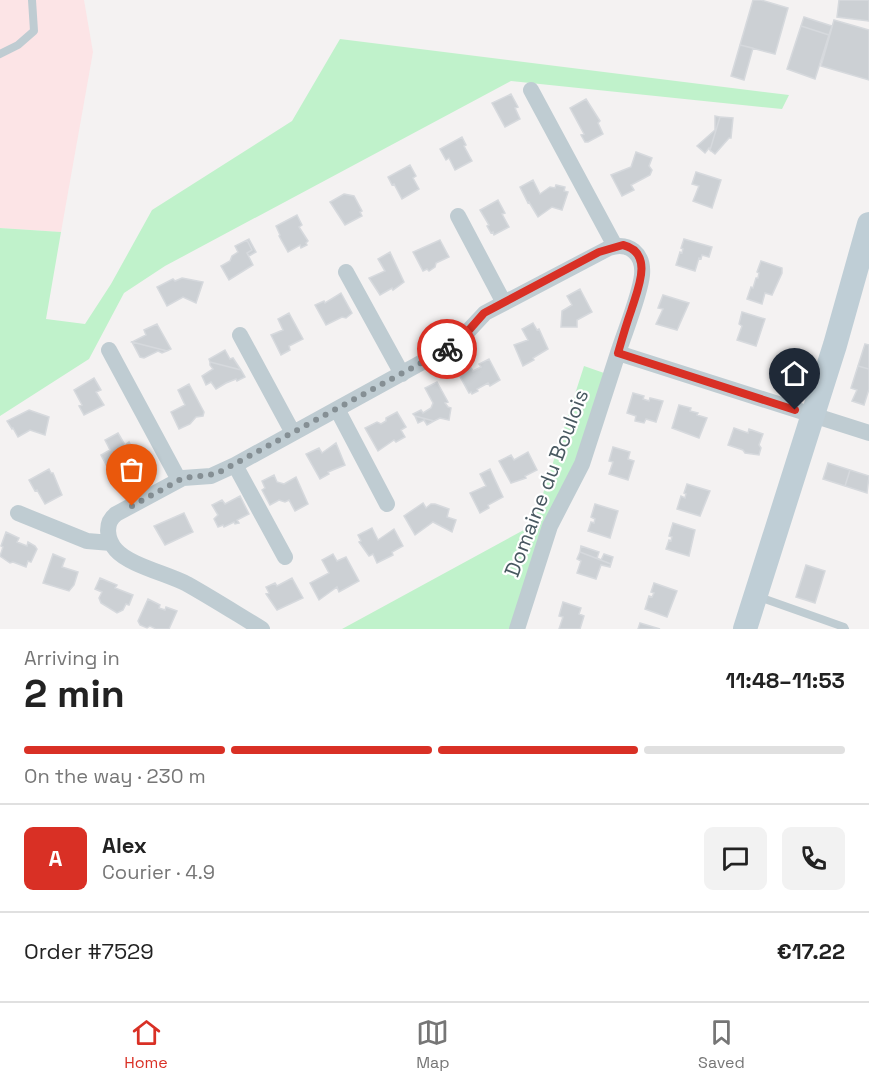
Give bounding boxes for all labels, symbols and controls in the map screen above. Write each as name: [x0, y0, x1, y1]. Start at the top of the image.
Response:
courier: [417, 319, 477, 379]
icon: bike: [431, 333, 464, 366]
pin: [769, 348, 820, 410]
icon: home: [778, 357, 811, 390]
street label: Domaine du Boulois: [498, 385, 594, 581]
pin: [106, 444, 157, 506]
icon: bag: [115, 453, 148, 486]
text: Arriving in: [24, 645, 120, 671]
text: 11:48–11:53: [725, 666, 845, 694]
text: 2 min: [24, 669, 125, 718]
text: On the way · 230 m: [24, 763, 206, 789]
button: chat: [704, 827, 767, 890]
button: phone: [782, 827, 845, 890]
text: Alex: [102, 831, 147, 859]
text: A: [49, 844, 62, 872]
text: Courier · 4.9: [102, 859, 215, 885]
text: Order #7529: [24, 937, 154, 965]
text: €17.22: [777, 937, 845, 965]
tab: Home: [124, 1016, 168, 1073]
tab: Map: [416, 1016, 450, 1073]
tab: Saved: [698, 1016, 745, 1073]

